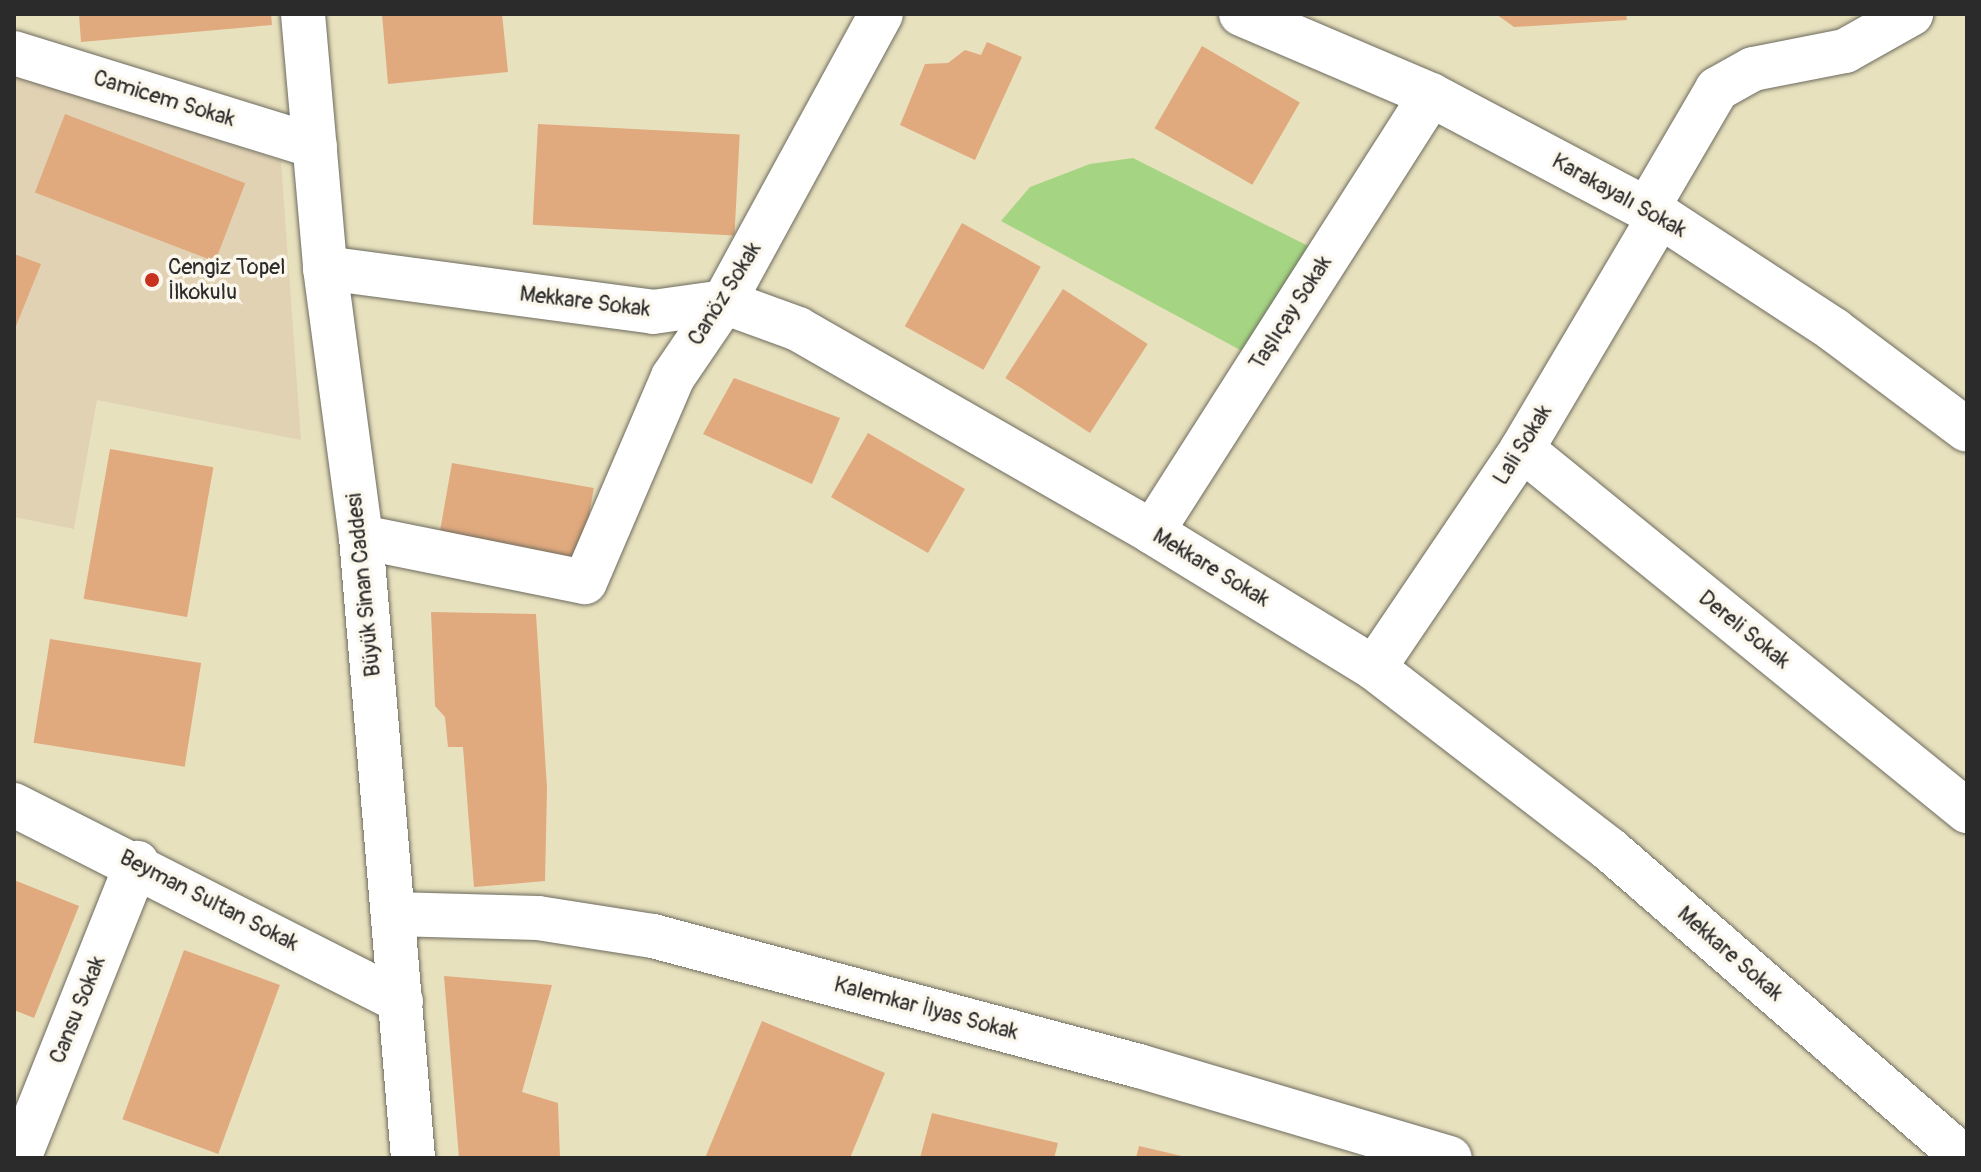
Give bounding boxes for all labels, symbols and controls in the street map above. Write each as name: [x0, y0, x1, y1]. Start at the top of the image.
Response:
street label: Camicem Sokak: [90, 65, 238, 133]
street label: Karakayalı Sokak: [1547, 148, 1691, 244]
street label: Canöz Sokak: [683, 237, 767, 351]
street label: Taşlıçay Sokak: [1244, 251, 1338, 375]
place label: Cengiz Topel İlkokulu: [168, 254, 285, 306]
marker: Cengiz Topel İlkokulu: [143, 271, 161, 289]
street label: Mekkare Sokak: [518, 281, 652, 323]
street label: Lali Sokak: [1488, 400, 1558, 490]
street label: Büyük Sinan Caddesi: [341, 492, 387, 678]
street label: Mekkare Sokak: [1148, 523, 1274, 613]
street label: Dereli Sokak: [1693, 585, 1795, 675]
street label: Beyman Sultan Sokak: [115, 845, 303, 957]
street label: Mekkare Sokak: [1672, 901, 1788, 1007]
street label: Cansu Sokak: [44, 952, 112, 1068]
street label: Kalemkar İlyas Sokak: [831, 972, 1021, 1046]

